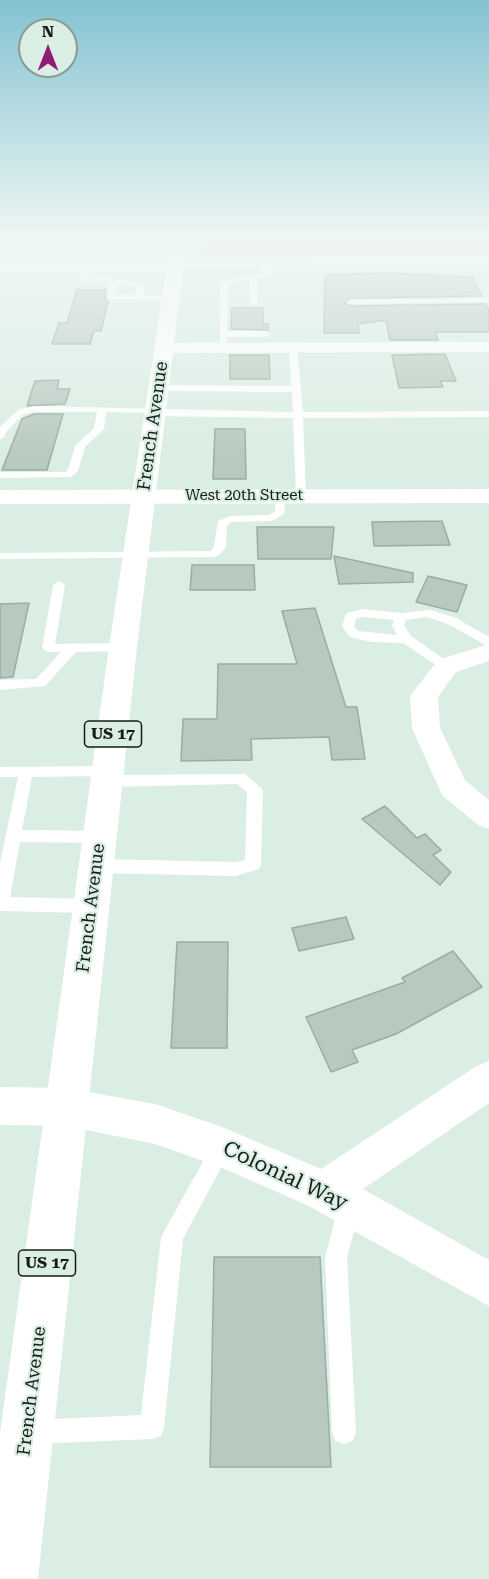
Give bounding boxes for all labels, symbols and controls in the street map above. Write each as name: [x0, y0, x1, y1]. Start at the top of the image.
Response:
north arrow: [18, 18, 78, 78]
text: N: [42, 22, 54, 41]
street label: French Avenue: [133, 360, 173, 492]
street label: West 20th Street: [185, 487, 303, 505]
road number: US 17: [84, 721, 142, 747]
street label: French Avenue: [72, 842, 110, 974]
street label: Colonial Way: [219, 1136, 351, 1216]
road number: US 17: [18, 1250, 76, 1276]
street label: French Avenue: [13, 1325, 51, 1457]

